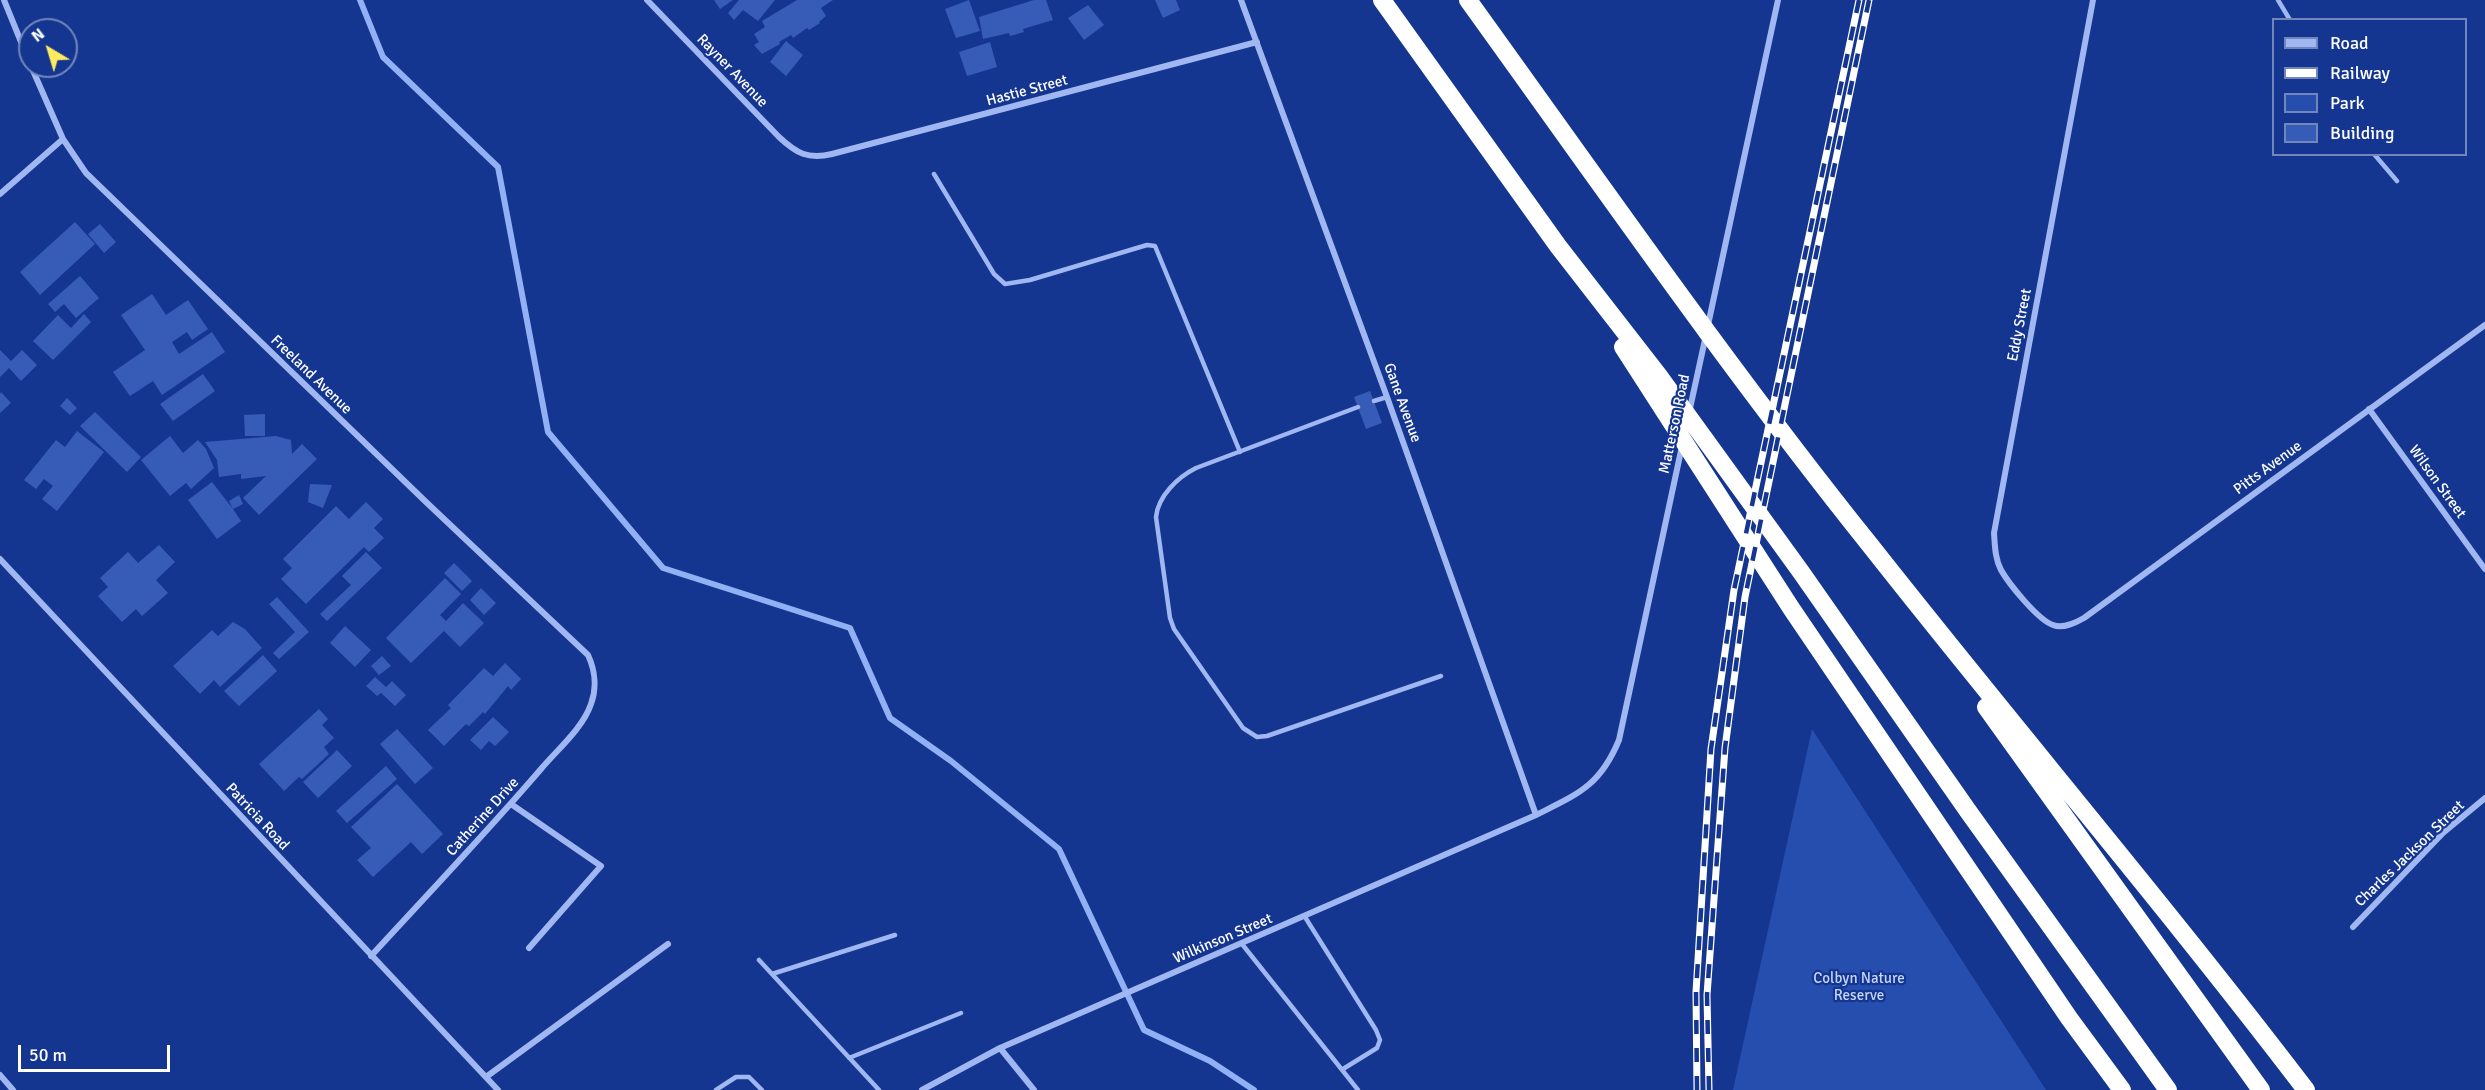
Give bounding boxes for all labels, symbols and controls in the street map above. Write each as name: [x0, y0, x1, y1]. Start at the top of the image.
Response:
north arrow: [18, 18, 78, 78]
legend: [2272, 18, 2467, 156]
text: N: [28, 24, 49, 47]
street label: Rayner Avenue: [693, 31, 771, 111]
text: Road: [2330, 32, 2369, 54]
text: Railway: [2330, 62, 2390, 84]
street label: Hastie Street: [984, 71, 1070, 111]
text: Park: [2330, 92, 2365, 114]
text: Building: [2330, 122, 2394, 144]
street label: Eddy Street: [2004, 287, 2036, 363]
street label: Freeland Avenue: [267, 332, 355, 418]
street label: Gane Avenue: [1379, 361, 1425, 445]
street label: Matterson Road: [1656, 373, 1694, 475]
street label: Pitts Avenue: [2230, 437, 2306, 499]
street label: Wilson Street: [2404, 442, 2470, 522]
street label: Catherine Drive: [443, 774, 523, 860]
street label: Patricia Road: [221, 780, 293, 854]
street label: Charles Jackson Street: [2351, 797, 2469, 911]
street label: Wilkinson Street: [1171, 910, 1275, 968]
park label: Colbyn Nature Reserve: [1813, 970, 1905, 1005]
scale bar: [21, 1033, 172, 1071]
text: 50 m: [29, 1044, 67, 1066]

